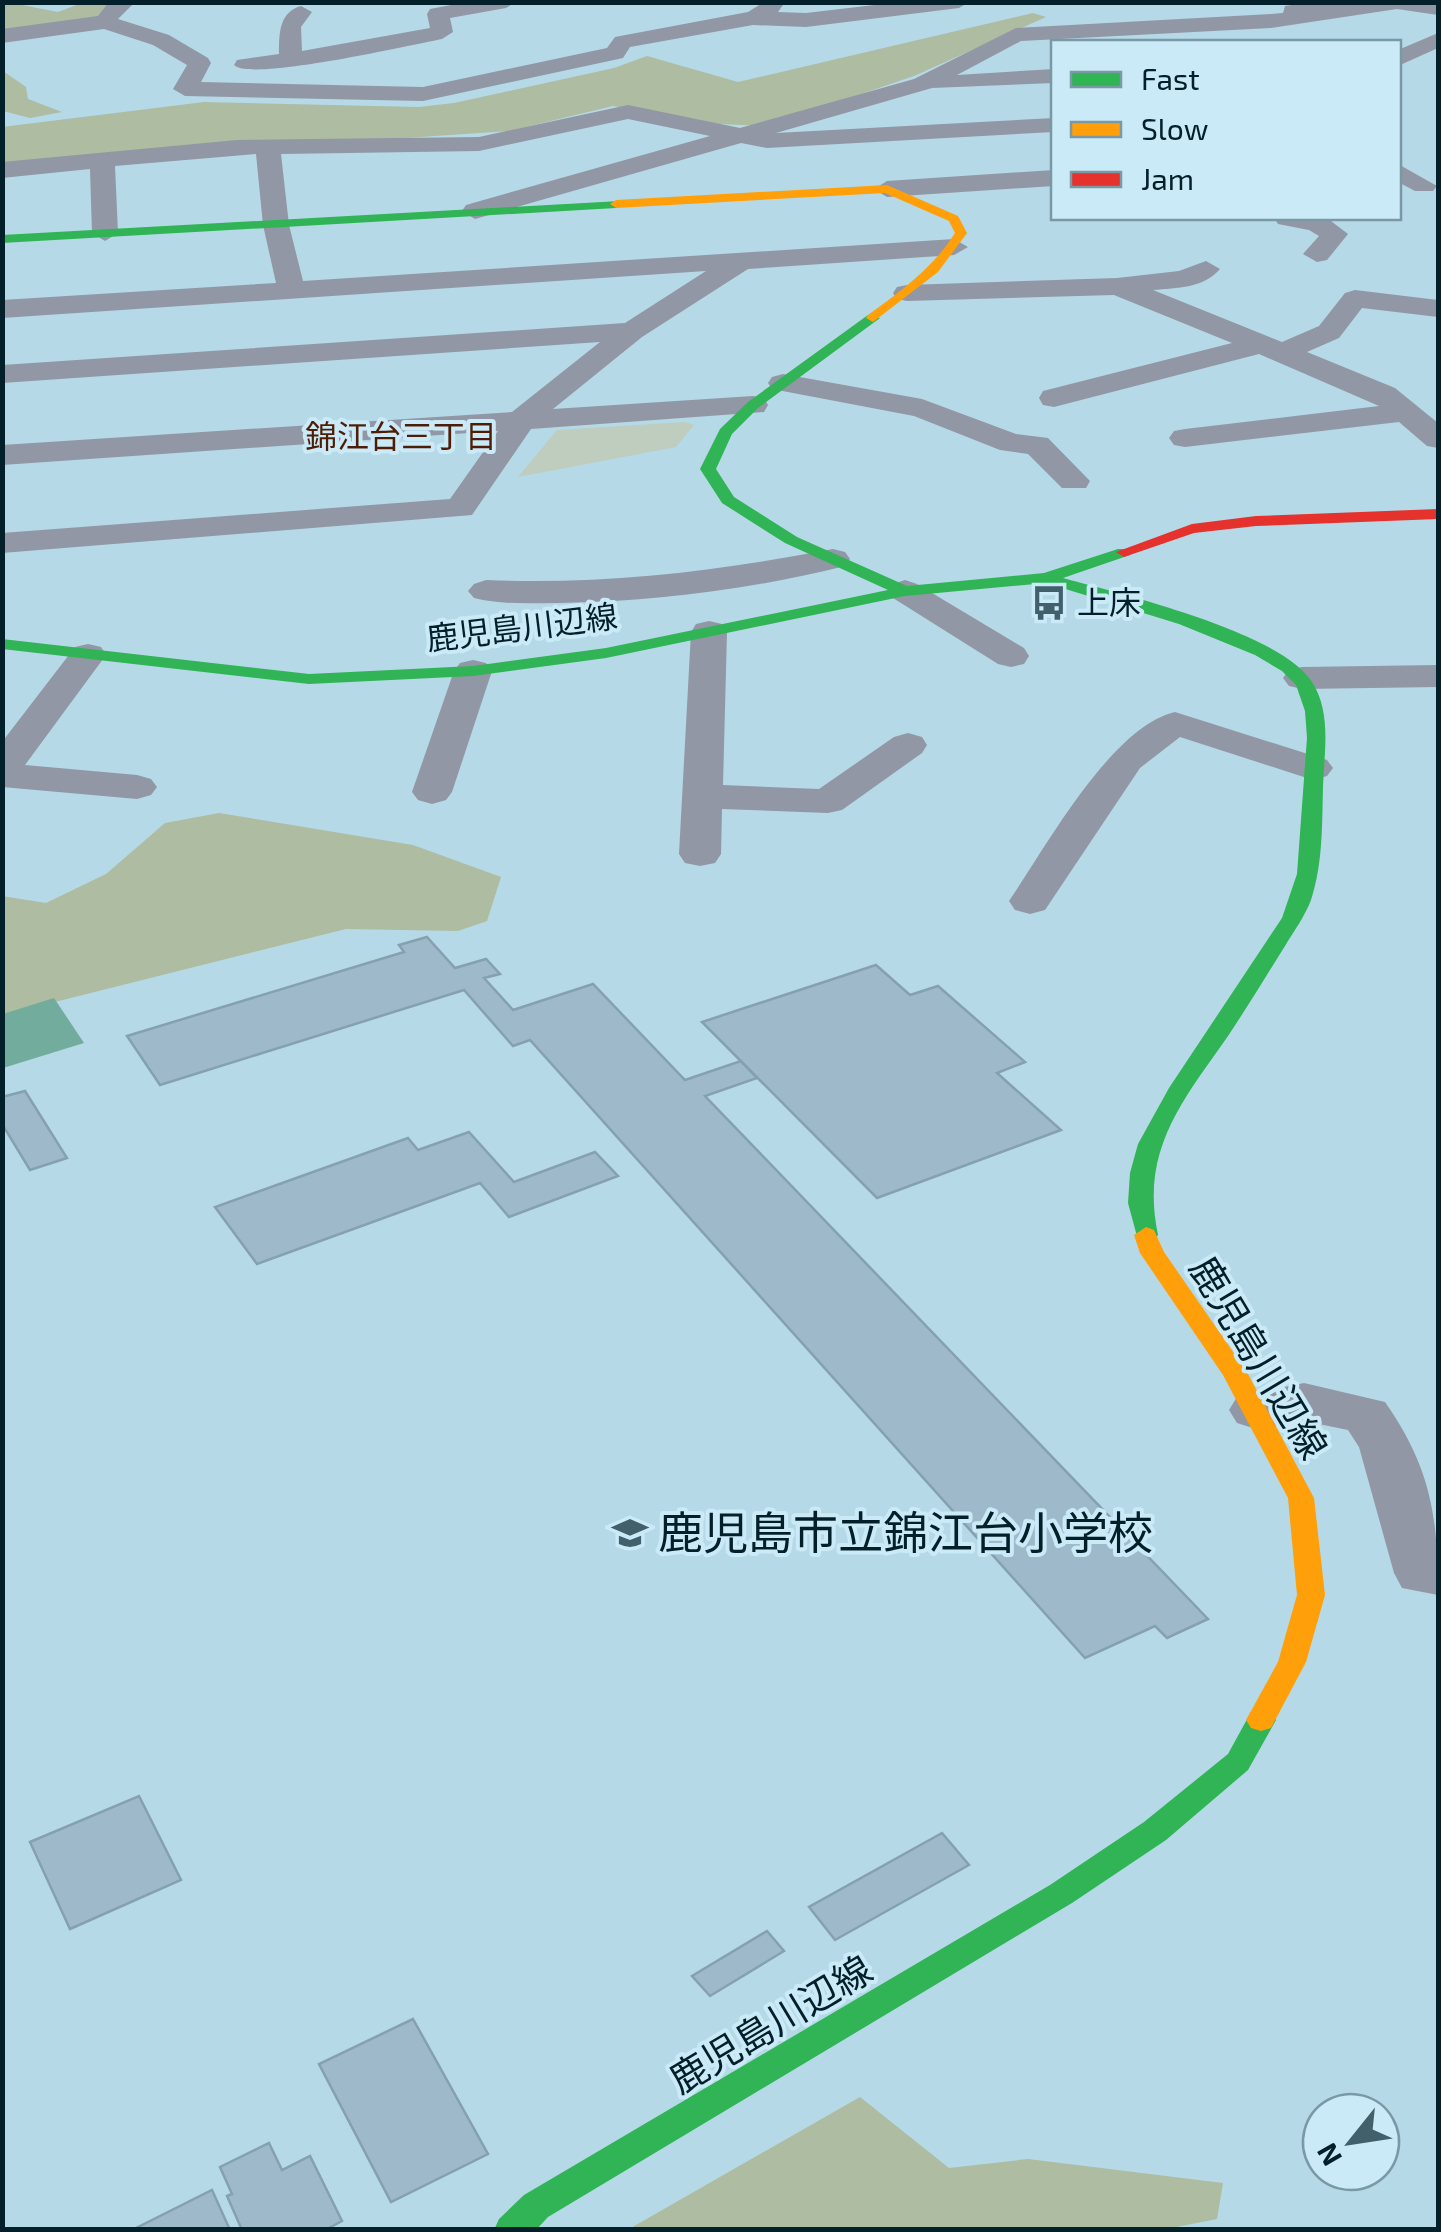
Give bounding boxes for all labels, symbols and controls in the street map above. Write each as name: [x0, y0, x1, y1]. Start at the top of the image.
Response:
legend: [1051, 40, 1401, 220]
text: Fast: [1141, 60, 1200, 96]
text: Slow: [1141, 110, 1208, 146]
text: Jam: [1141, 160, 1194, 196]
district label: 錦江台三丁目: [305, 416, 497, 454]
place label: 上床: [1077, 582, 1141, 620]
bus stop icon: 上床: [1030, 584, 1068, 622]
street label: 鹿児島川辺線: [424, 595, 619, 657]
street label: 鹿児島川辺線: [1181, 1247, 1338, 1467]
place label: 鹿児島市立錦江台小学校: [658, 1504, 1153, 1558]
school or university icon: 鹿児島市立錦江台小学校: [611, 1514, 649, 1552]
street label: 鹿児島川辺線: [660, 1945, 880, 2102]
north arrow: [1301, 2092, 1401, 2192]
text: N: [1309, 2138, 1348, 2172]

